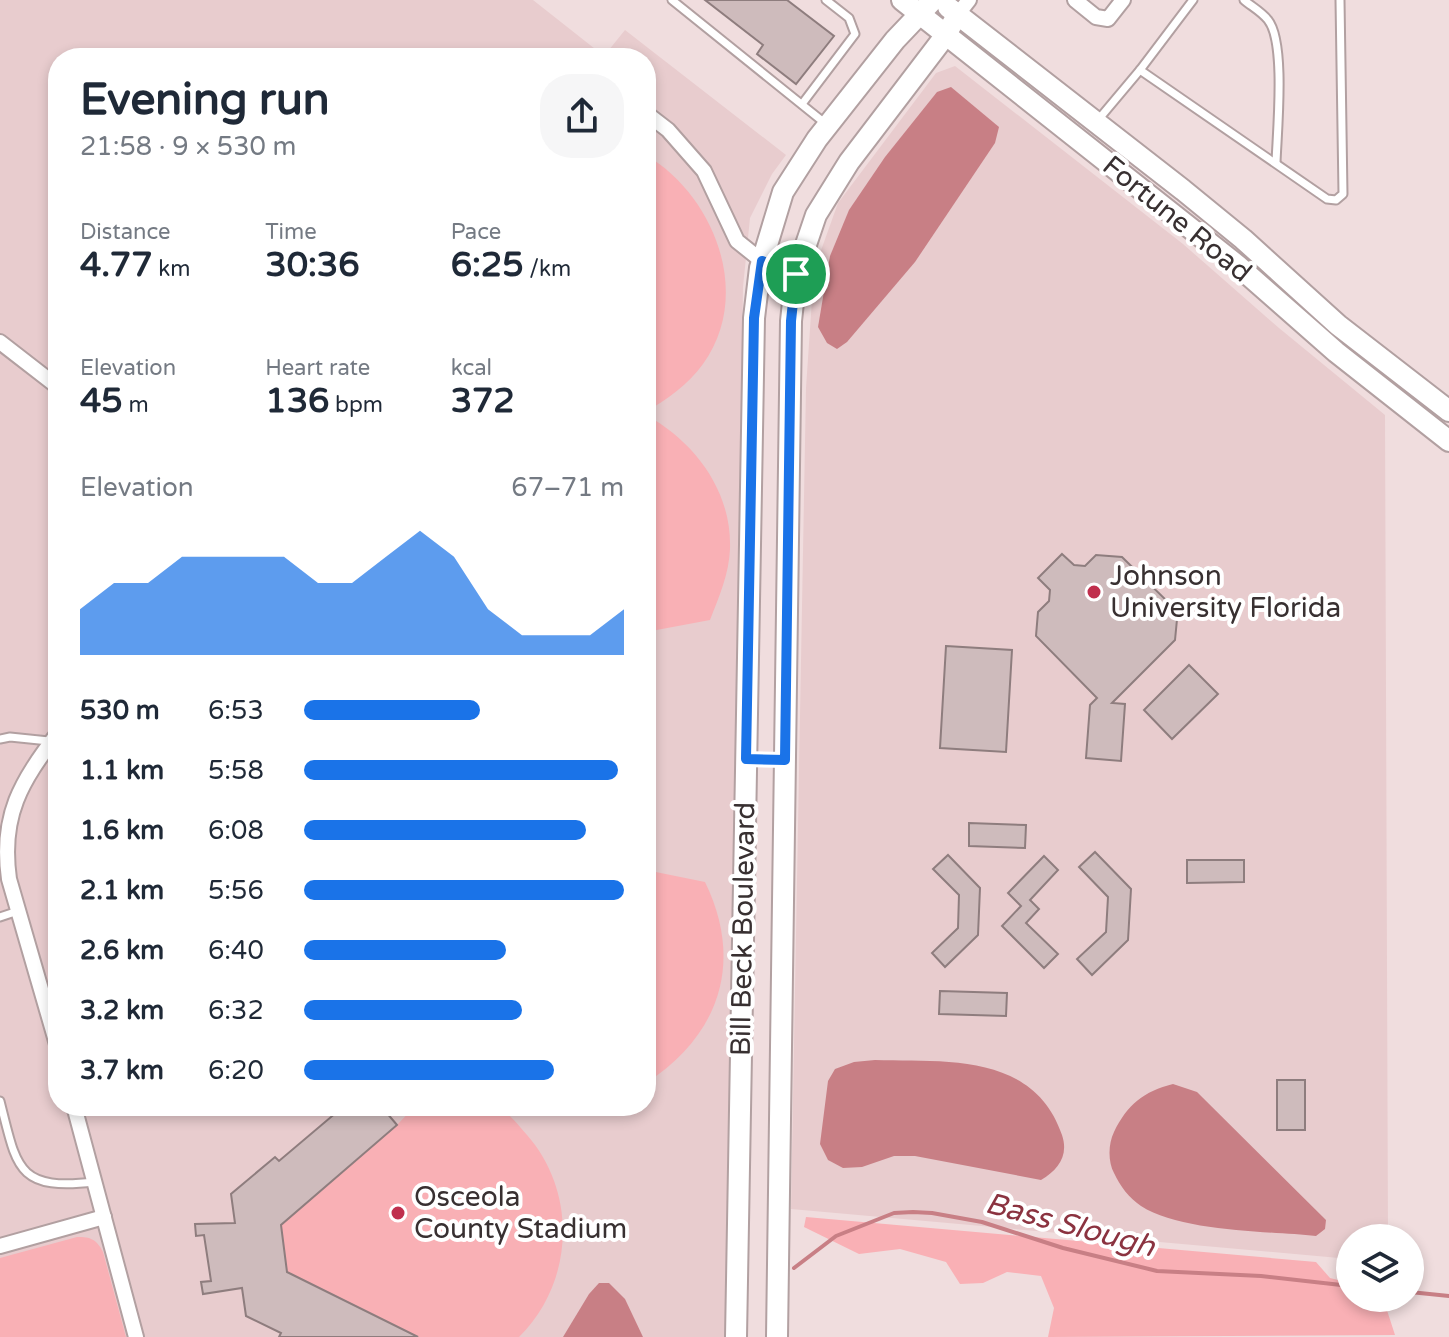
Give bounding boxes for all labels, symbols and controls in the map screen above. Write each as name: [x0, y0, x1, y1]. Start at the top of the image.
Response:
text: Evening run: [80, 74, 329, 127]
button: share: [540, 74, 624, 158]
text: 21:58 · 9 × 530 m: [80, 131, 296, 162]
street label: Fortune Road: [1096, 149, 1258, 289]
text: Distance: [80, 219, 171, 245]
text: Time: [265, 219, 317, 245]
text: Pace: [451, 219, 501, 245]
pin: [762, 240, 830, 308]
text: 4.77: [80, 245, 153, 286]
text: 30:36: [265, 245, 360, 286]
text: 6:25: [451, 245, 524, 286]
icon: arrive: [774, 252, 818, 296]
text: km: [153, 256, 190, 282]
text: /km: [524, 256, 571, 282]
text: Elevation: [80, 355, 176, 381]
text: Heart rate: [265, 355, 370, 381]
text: kcal: [451, 355, 492, 381]
text: 45: [80, 381, 123, 422]
text: 136: [265, 381, 329, 422]
text: 372: [451, 381, 515, 422]
text: m: [123, 392, 149, 418]
text: bpm: [329, 392, 383, 418]
text: Elevation: [80, 472, 194, 503]
text: 67–71 m: [511, 472, 624, 503]
place label: Johnson University Florida: [1110, 559, 1341, 625]
marker: Johnson University Florida: [1085, 583, 1103, 601]
text: 530 m: [80, 695, 160, 726]
text: 6:53: [208, 695, 264, 726]
text: 1.1 km: [80, 755, 164, 786]
text: 5:58: [208, 755, 264, 786]
street label: Bill Beck Boulevard: [724, 802, 762, 1056]
text: 1.6 km: [80, 815, 164, 846]
text: 6:08: [208, 815, 264, 846]
text: 2.1 km: [80, 875, 164, 906]
text: 5:56: [208, 875, 264, 906]
text: 2.6 km: [80, 935, 164, 966]
text: 6:40: [208, 935, 264, 966]
text: 3.2 km: [80, 995, 164, 1026]
text: 6:32: [208, 995, 264, 1026]
text: 3.7 km: [80, 1055, 164, 1086]
text: 6:20: [208, 1055, 264, 1086]
place label: Osceola County Stadium: [414, 1180, 627, 1246]
water label: Bass Slough: [981, 1185, 1159, 1266]
marker: Osceola County Stadium: [389, 1204, 407, 1222]
map controls: [1336, 1224, 1424, 1312]
button: layers: [1336, 1224, 1424, 1312]

